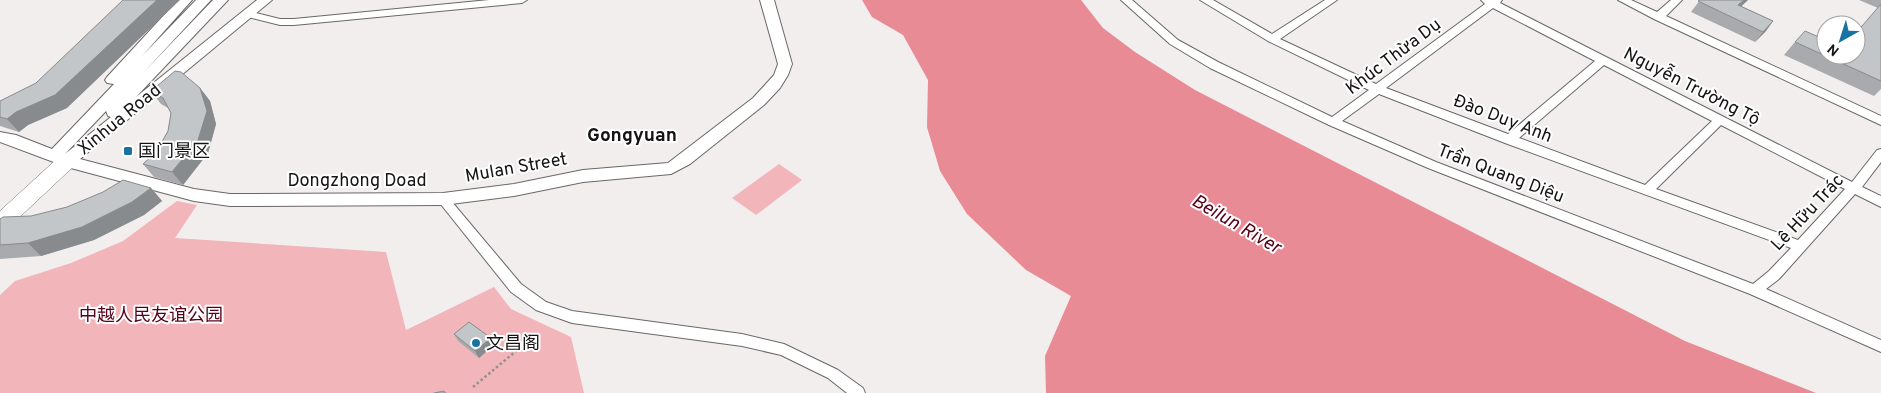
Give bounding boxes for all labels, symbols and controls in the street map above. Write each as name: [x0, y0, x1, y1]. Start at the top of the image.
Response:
street label: Khúc Thừa Dụ: [1342, 14, 1446, 101]
north arrow: [1816, 15, 1866, 65]
text: N: [1825, 39, 1843, 59]
street label: Nguyễn Trường Tộ: [1619, 41, 1764, 132]
street label: Xinhua Road: [73, 79, 166, 161]
street label: Đào Duy Anh: [1450, 90, 1555, 149]
district label: Gongyuan: [587, 124, 677, 148]
street label: Trần Quang Diệu: [1434, 139, 1567, 209]
place label: 国门景区: [138, 141, 210, 164]
marker: 国门景区: [122, 145, 134, 157]
street label: Mulan Street: [464, 148, 569, 189]
street label: Dongzhong Doad: [287, 170, 427, 193]
street label: Lê Hữu Trác: [1767, 170, 1850, 256]
water label: Beilun River: [1187, 189, 1287, 261]
park label: 中越人民友谊公园: [79, 305, 223, 328]
place label: 文昌阁: [486, 333, 540, 356]
marker: 文昌阁: [470, 337, 482, 349]

